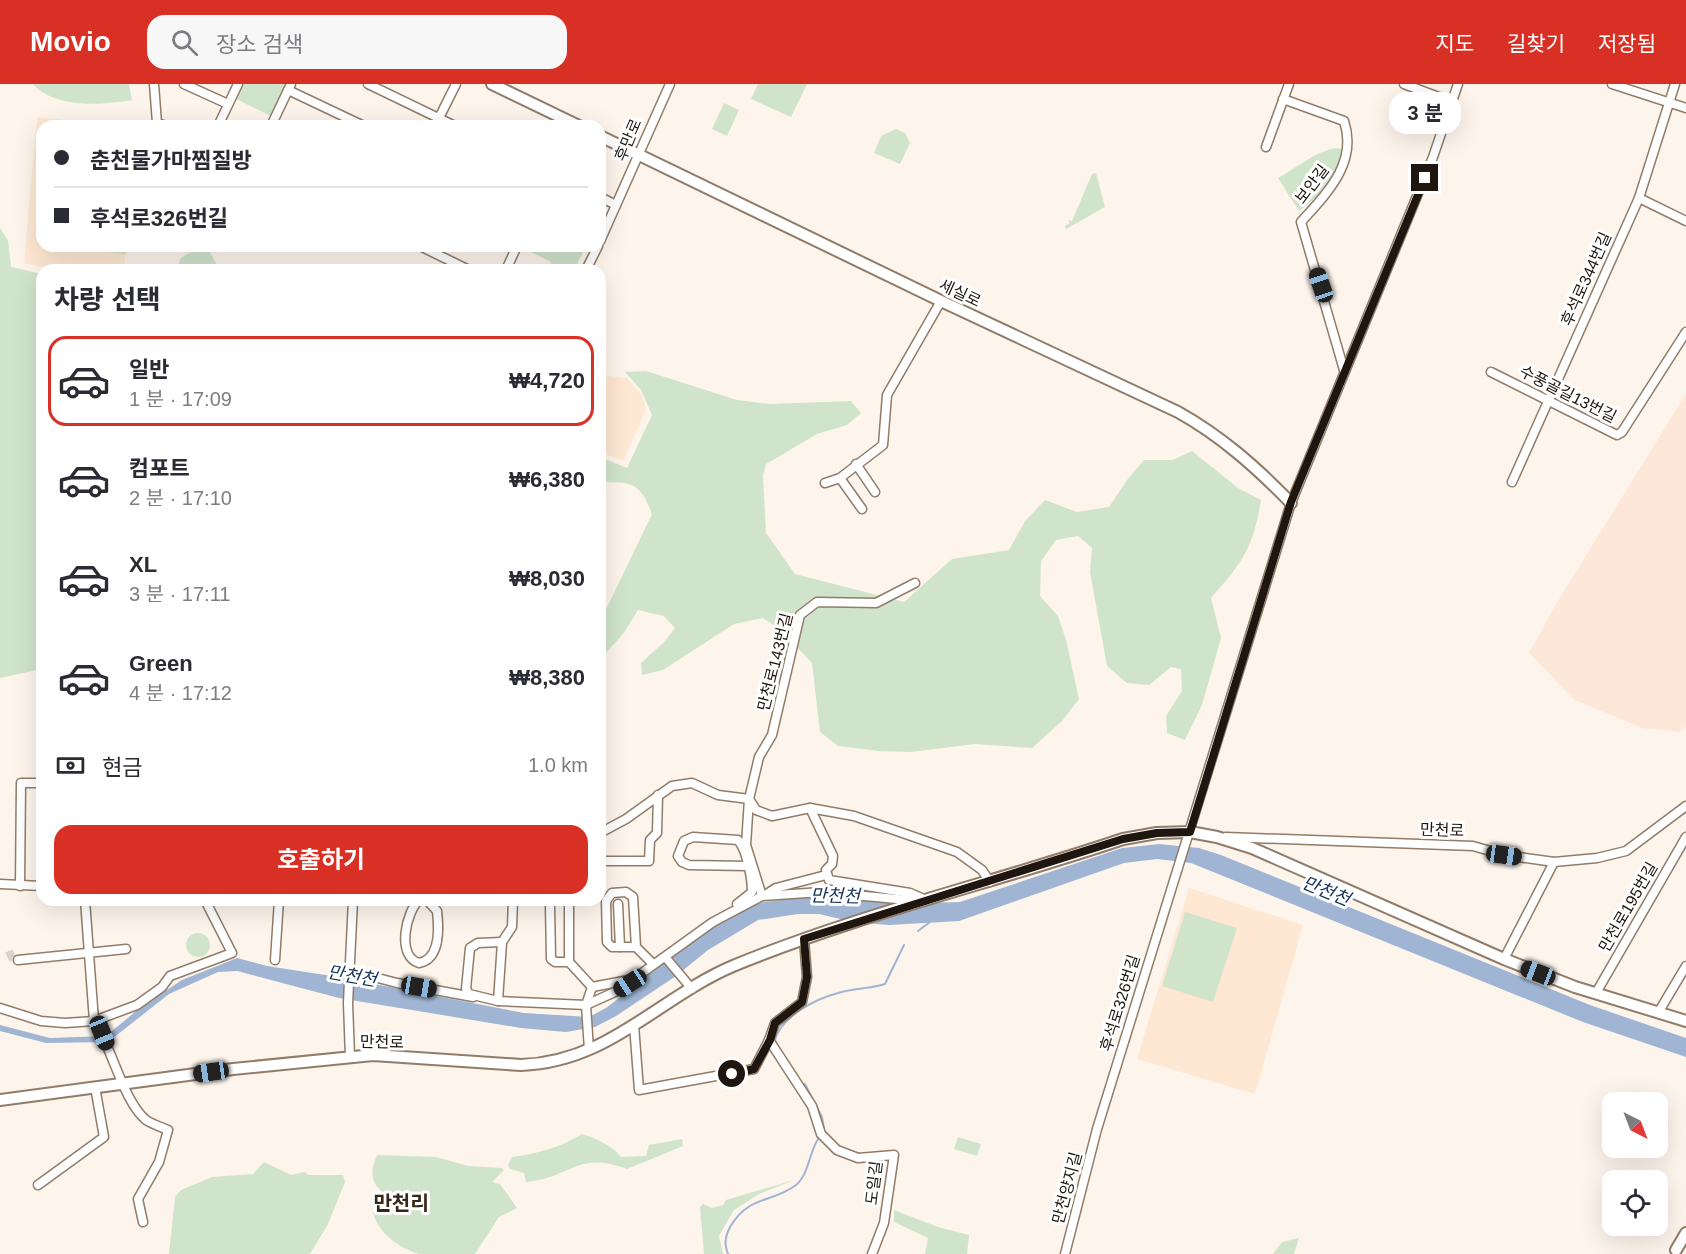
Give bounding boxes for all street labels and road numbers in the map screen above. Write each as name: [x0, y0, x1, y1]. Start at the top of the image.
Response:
street label: 후만로: [612, 116, 645, 164]
street label: 보안길: [1292, 161, 1332, 207]
street label: 후석로344번길: [1558, 230, 1614, 328]
street label: 세실로: [936, 276, 984, 310]
street label: 수풍골길13번길: [1517, 362, 1619, 426]
street label: 만천로143번길: [755, 611, 795, 713]
street label: 만천로: [1420, 821, 1465, 839]
street label: 만천로195번길: [1596, 859, 1660, 955]
street label: 후석로326번길: [1097, 953, 1143, 1053]
street label: 만천로: [360, 1033, 404, 1051]
street label: 만천양지길: [1049, 1150, 1085, 1226]
street label: 도일길: [863, 1160, 885, 1206]

